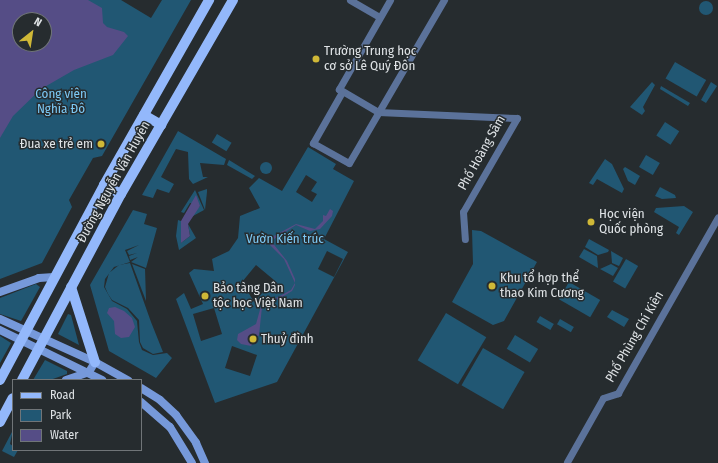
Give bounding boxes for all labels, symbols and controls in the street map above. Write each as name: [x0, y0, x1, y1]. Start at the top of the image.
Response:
north arrow: [12, 12, 52, 52]
text: N: [32, 15, 44, 29]
place label: Trường Trung học cơ sở Lê Quý Đôn: [324, 44, 416, 75]
marker: Trường Trung học cơ sở Lê Quý Đôn: [311, 54, 321, 64]
park label: Công viên Nghĩa Đô: [35, 87, 87, 118]
street label: Phố Hoàng Sâm: [455, 113, 509, 193]
street label: Đường Nguyễn Văn Huyên: [74, 119, 154, 245]
place label: Đua xe trẻ em: [20, 136, 93, 152]
marker: Đua xe trẻ em: [96, 139, 106, 149]
place label: Học viện Quốc phòng: [599, 207, 663, 238]
marker: Học viện Quốc phòng: [586, 217, 596, 227]
park label: Vườn Kiến trúc: [246, 231, 324, 247]
place label: Khu tổ hợp thể thao Kim Cương: [500, 271, 584, 302]
place label: Bảo tàng Dân tộc học Việt Nam: [213, 281, 303, 312]
marker: Khu tổ hợp thể thao Kim Cương: [487, 281, 497, 291]
street label: Phố Phùng Chí Kiên: [603, 289, 667, 385]
marker: Bảo tàng Dân tộc học Việt Nam: [200, 291, 210, 301]
place label: Thuỷ đình: [261, 331, 314, 347]
marker: Thuỷ đình: [248, 334, 258, 344]
legend: [12, 379, 142, 451]
text: Road: [50, 388, 75, 402]
text: Park: [50, 408, 71, 422]
text: Water: [50, 428, 78, 442]

